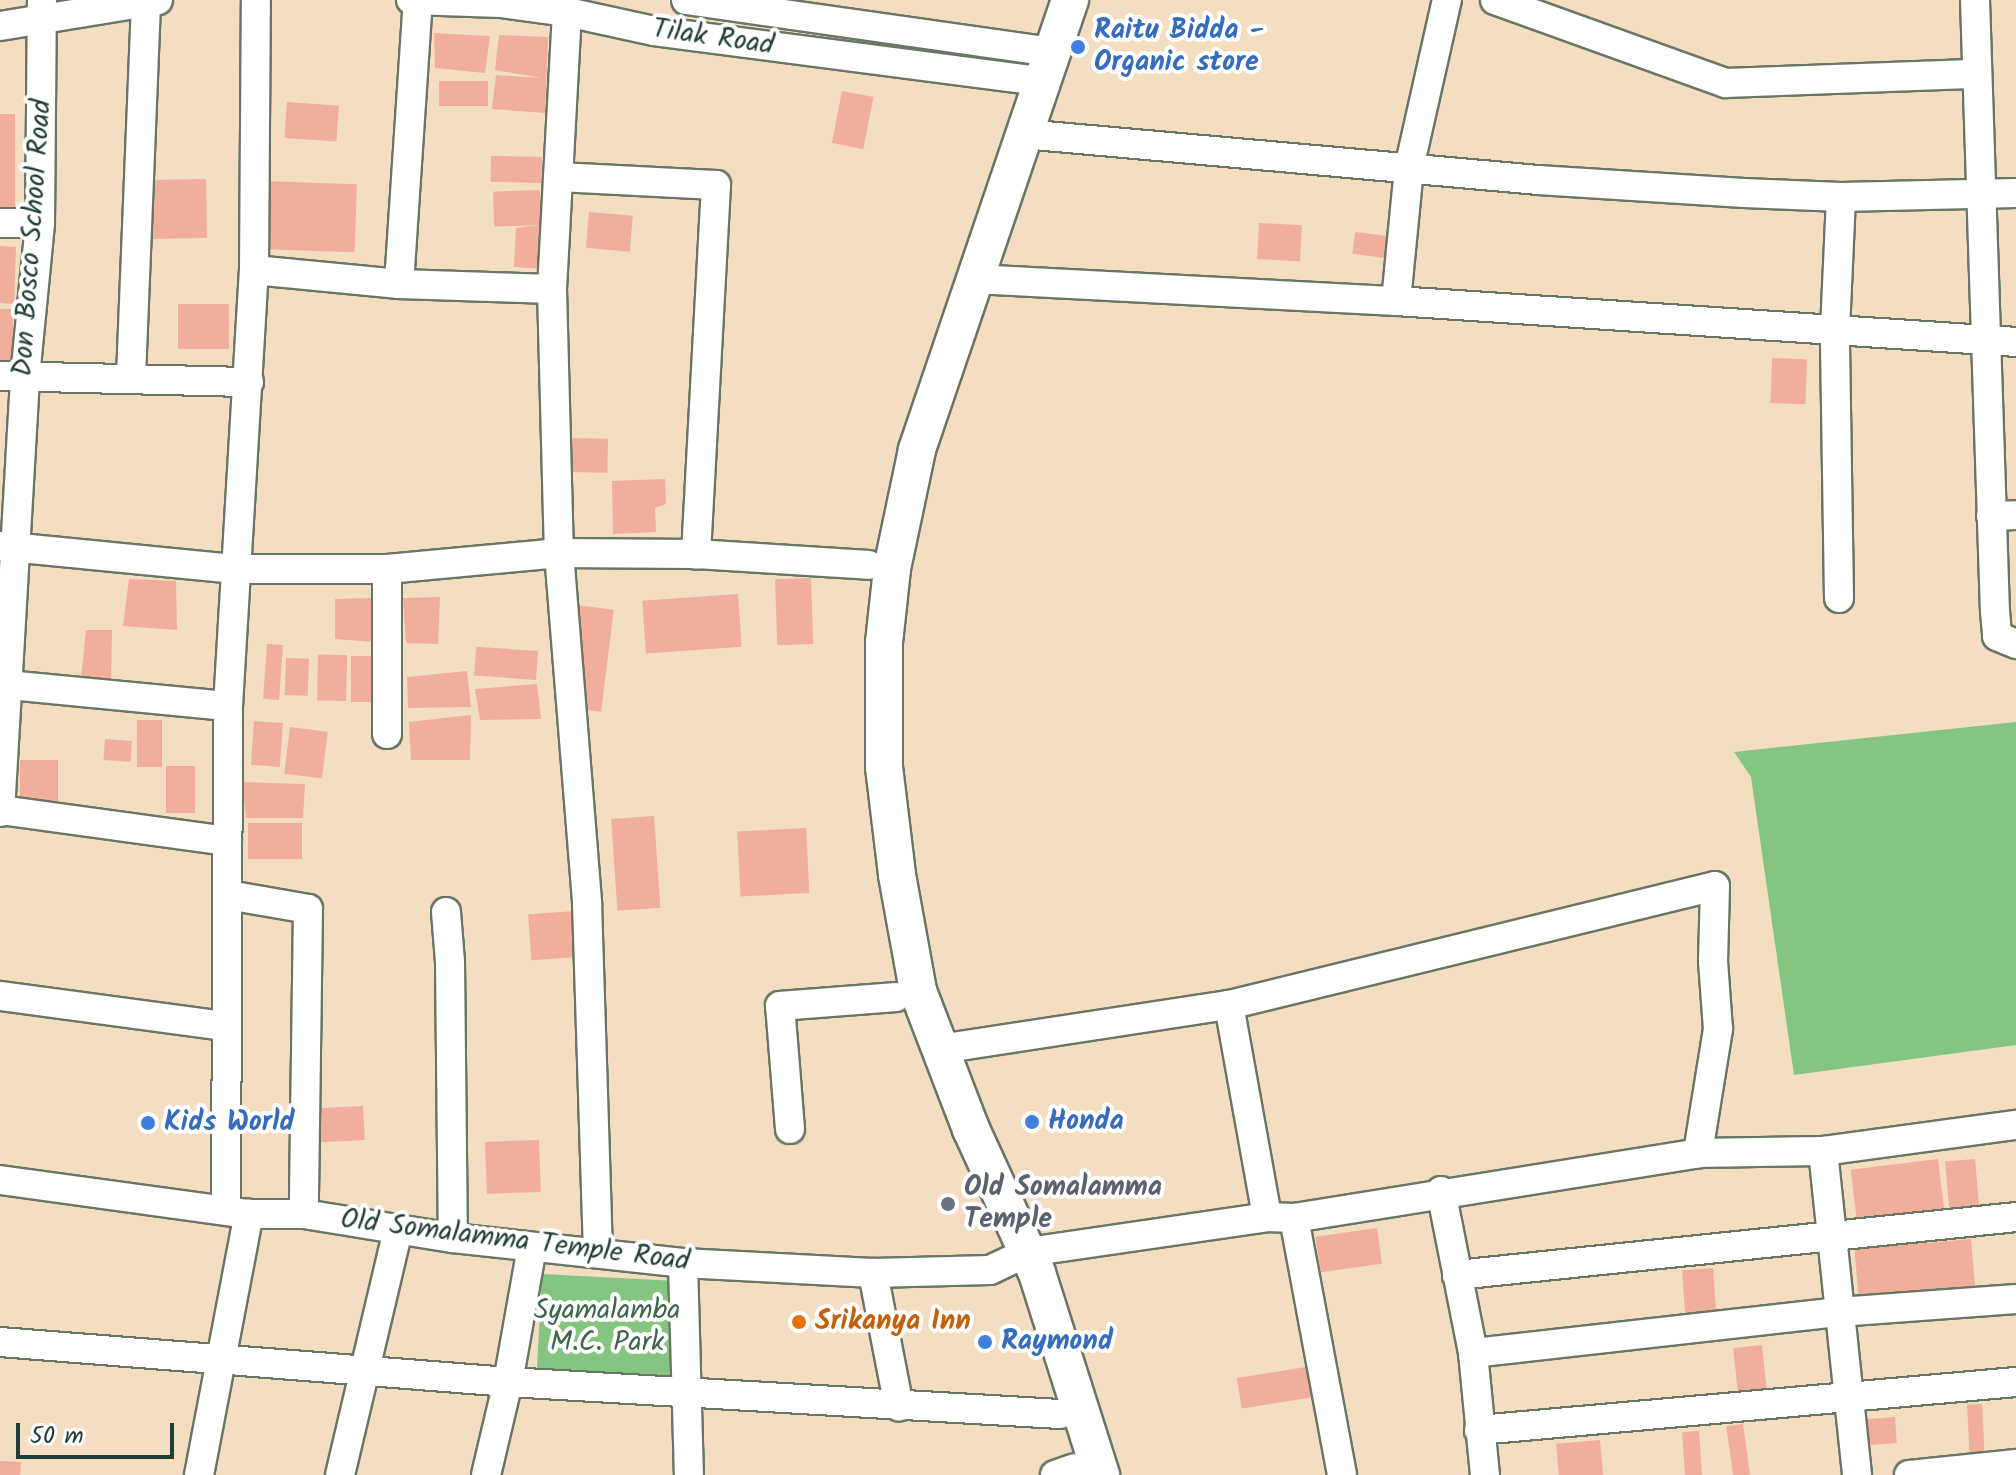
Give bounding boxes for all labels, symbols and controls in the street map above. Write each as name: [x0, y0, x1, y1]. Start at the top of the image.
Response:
street label: Tilak Road: [650, 13, 776, 63]
place label: Raitu Bidda - Organic store: [1094, 14, 1264, 80]
marker: Raitu Bidda - Organic store: [1069, 38, 1087, 56]
street label: Don Bosco School Road: [7, 98, 59, 378]
place label: Honda: [1048, 1105, 1124, 1139]
place label: Kids World: [164, 1106, 295, 1140]
marker: Honda: [1023, 1113, 1041, 1131]
marker: Kids World: [139, 1114, 157, 1132]
place label: Old Somalamma Temple: [964, 1171, 1162, 1237]
marker: Old Somalamma Temple: [939, 1195, 957, 1213]
street label: Old Somalamma Temple Road: [339, 1203, 691, 1279]
park label: Syamalamba M.C. Park: [534, 1294, 680, 1360]
place label: Srikanya Inn: [815, 1305, 971, 1339]
marker: Srikanya Inn: [790, 1313, 808, 1331]
place label: Raymond: [1001, 1325, 1113, 1359]
marker: Raymond: [976, 1333, 994, 1351]
scale bar: [20, 1407, 178, 1457]
text: 50 m: [30, 1417, 84, 1456]

